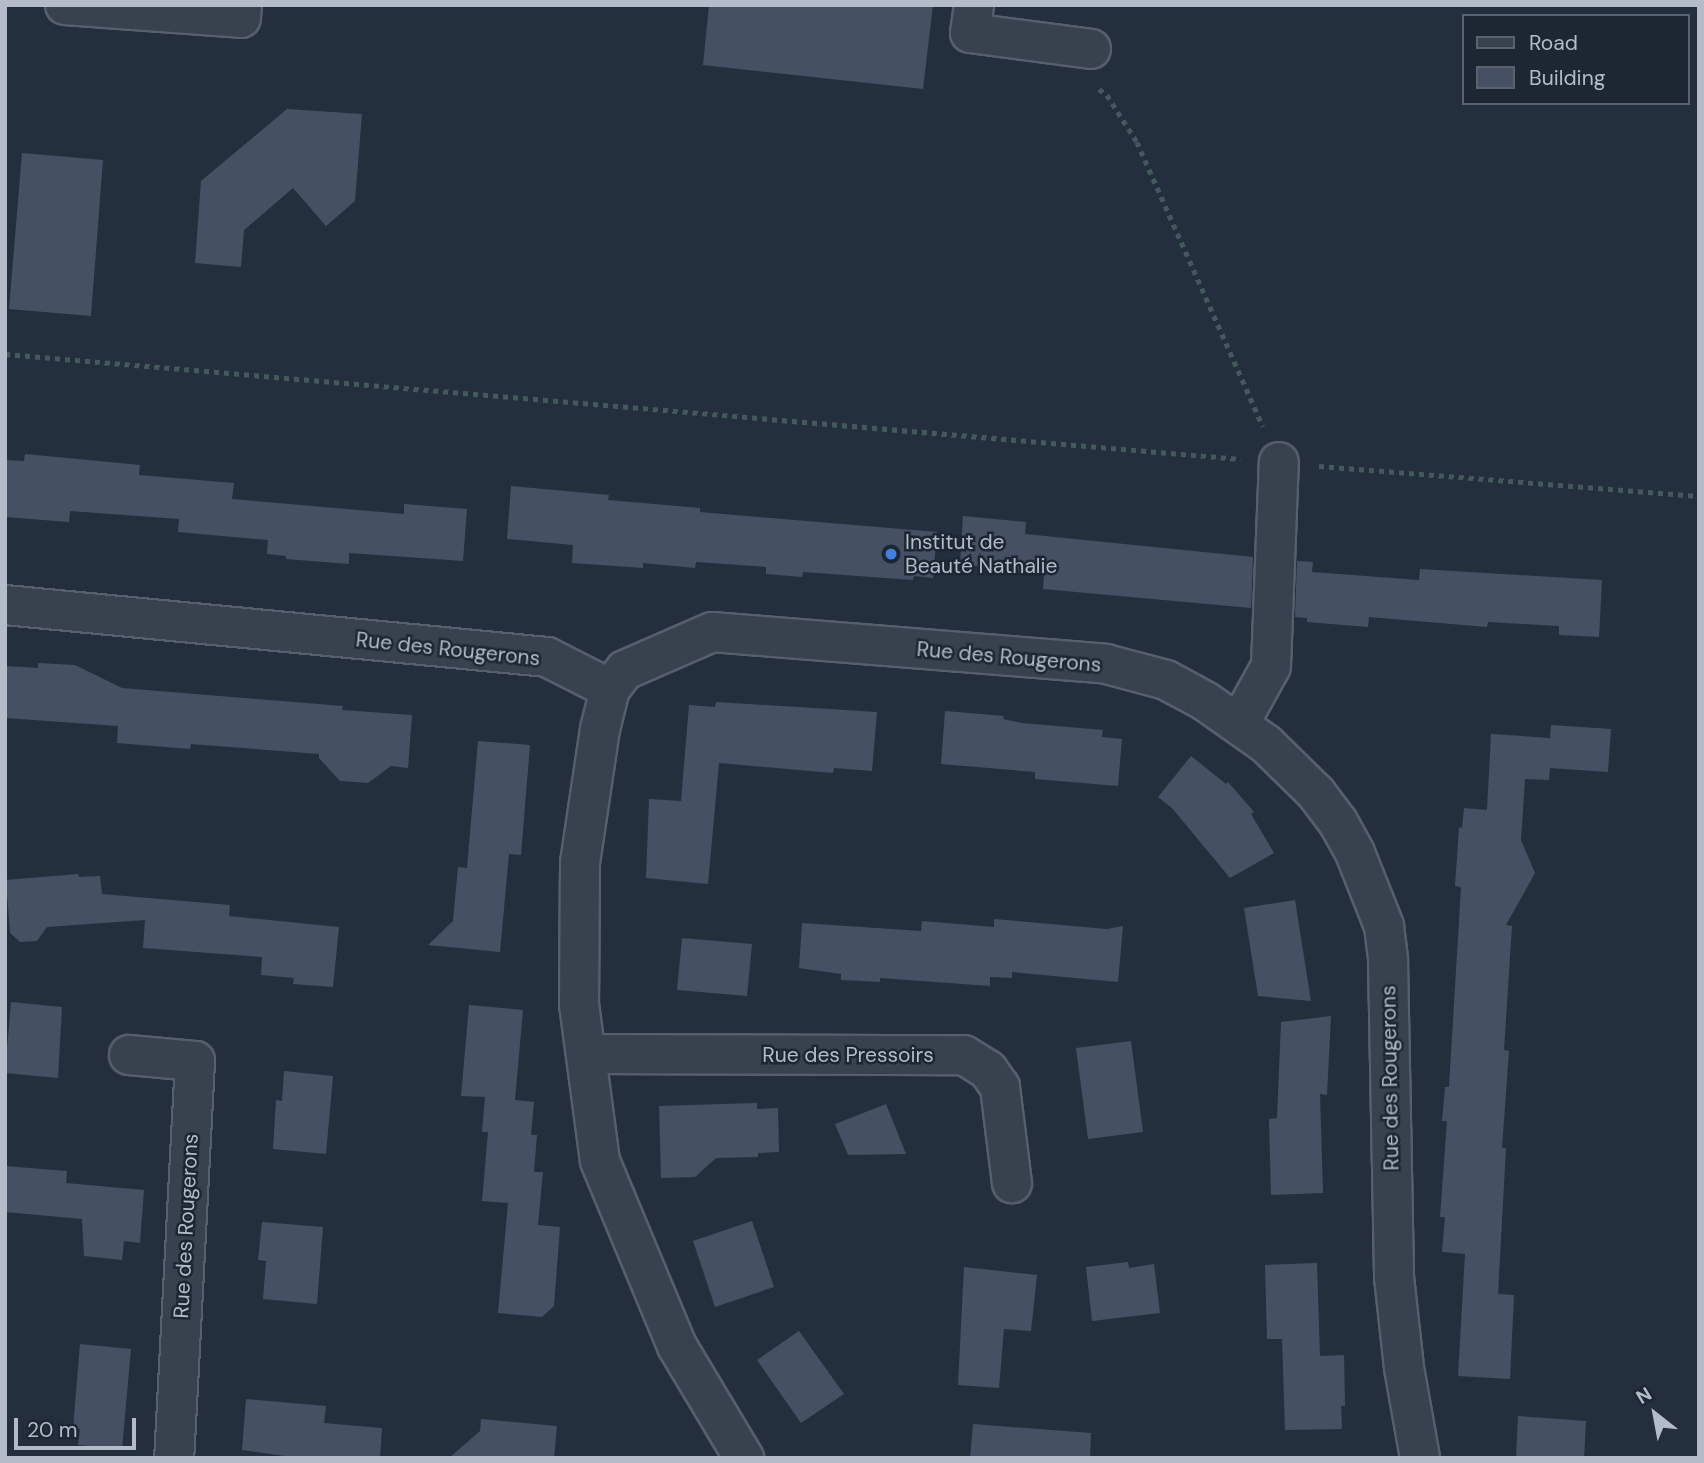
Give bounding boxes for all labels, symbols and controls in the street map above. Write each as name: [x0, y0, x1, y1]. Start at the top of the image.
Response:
legend: [1462, 14, 1690, 105]
text: Road: [1529, 29, 1578, 57]
text: Building: [1529, 64, 1605, 92]
place label: Institut de Beauté Nathalie: [905, 529, 1058, 579]
marker: Institut de Beauté Nathalie: [883, 546, 899, 562]
street label: Rue des Rougerons: [355, 627, 541, 671]
street label: Rue des Rougerons: [916, 636, 1102, 678]
street label: Rue des Rougerons: [1376, 985, 1404, 1171]
street label: Rue des Pressoirs: [762, 1042, 934, 1068]
street label: Rue des Rougerons: [169, 1133, 203, 1319]
north arrow: [1620, 1379, 1690, 1449]
text: N: [1632, 1381, 1656, 1410]
scale bar: [18, 1404, 140, 1448]
text: 20 m: [27, 1416, 78, 1444]

